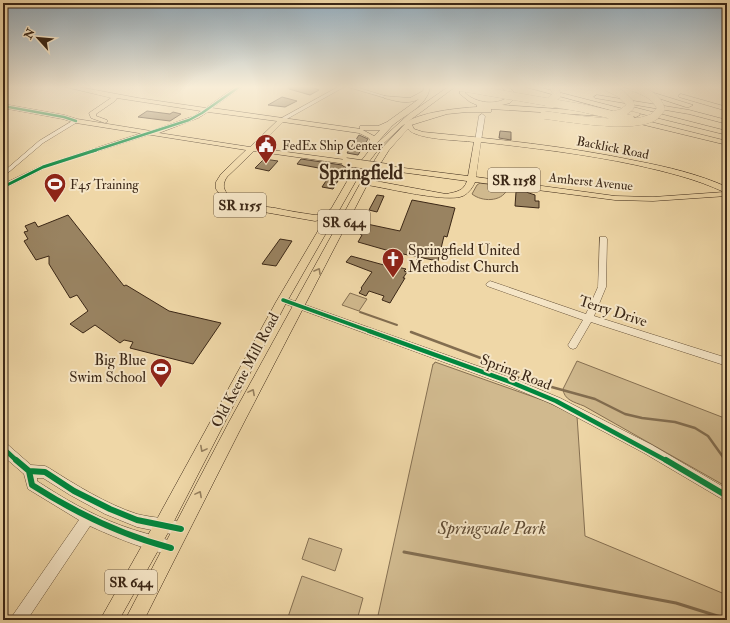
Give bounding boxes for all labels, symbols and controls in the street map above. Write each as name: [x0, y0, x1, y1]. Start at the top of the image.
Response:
north arrow: [18, 18, 58, 58]
text: N: [21, 25, 38, 42]
public building icon: FedEx Ship Center: [253, 132, 279, 165]
street label: Backlick Road: [575, 133, 651, 163]
place label: FedEx Ship Center: [282, 138, 383, 155]
district label: Springfield: [319, 161, 404, 186]
road number: SR 1158: [488, 168, 540, 192]
street label: Amherst Avenue: [547, 170, 634, 194]
sports icon: F45 Training: [42, 171, 68, 204]
place label: F45 Training: [70, 177, 139, 193]
road number: SR 1155: [214, 193, 266, 217]
road number: SR 644: [318, 210, 370, 234]
place label: Springfield United Methodist Church: [408, 241, 520, 277]
church icon: Springfield United Methodist Church: [380, 246, 406, 279]
one-way arrow: [313, 268, 320, 275]
street label: Terry Drive: [576, 292, 649, 331]
street label: Old Keene Mill Road: [207, 309, 284, 431]
street label: Spring Road: [477, 350, 555, 396]
place label: Big Blue Swim School: [69, 351, 146, 387]
sports icon: Big Blue Swim School: [148, 356, 174, 389]
one-way arrow: [248, 389, 255, 397]
one-way arrow: [200, 445, 208, 452]
one-way arrow: [194, 491, 202, 498]
park label: Springvale Park: [437, 517, 546, 540]
road number: SR 644: [105, 570, 157, 594]

